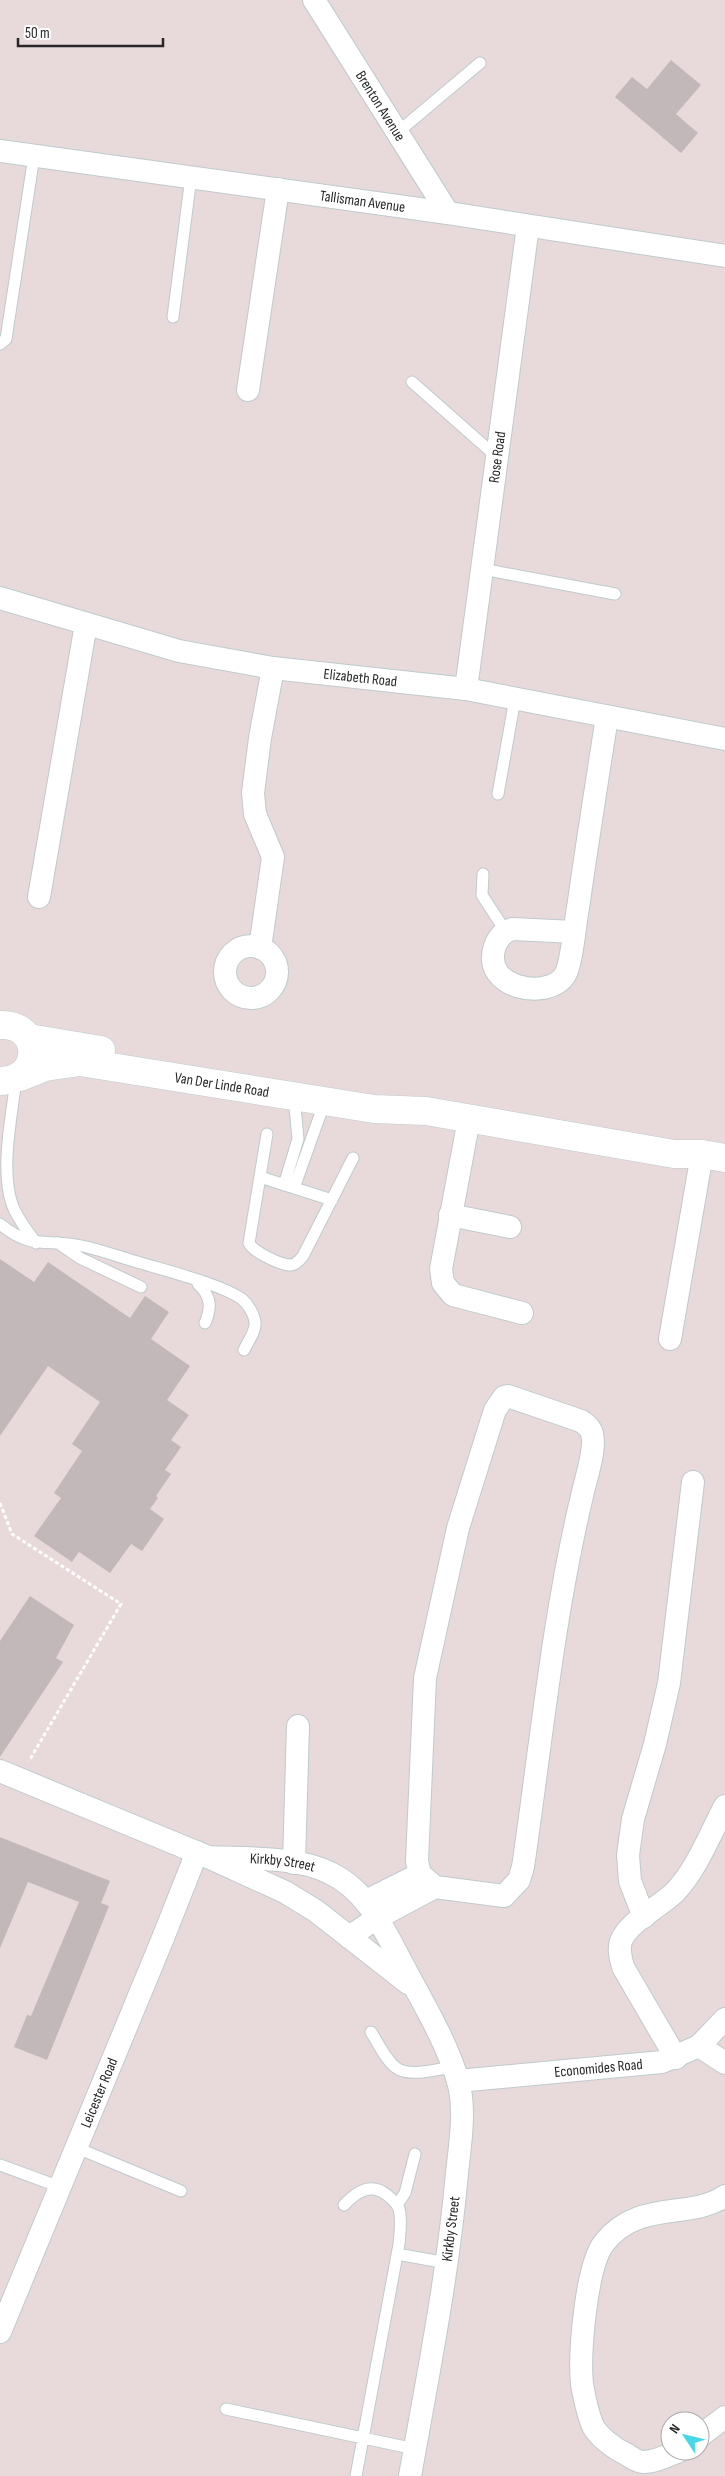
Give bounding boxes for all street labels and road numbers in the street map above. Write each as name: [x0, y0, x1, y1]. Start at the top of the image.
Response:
street label: Brenton Avenue: [351, 67, 410, 145]
street label: Tallisman Avenue: [319, 186, 406, 216]
street label: Rose Road: [484, 430, 510, 484]
street label: Elizabeth Road: [323, 664, 398, 691]
street label: Van Der Linde Road: [173, 1068, 271, 1102]
street label: Kirkby Street: [250, 1849, 318, 1876]
street label: Economides Road: [553, 2054, 643, 2081]
street label: Leicester Road: [76, 2055, 122, 2130]
street label: Kirkby Street: [438, 2195, 464, 2263]

